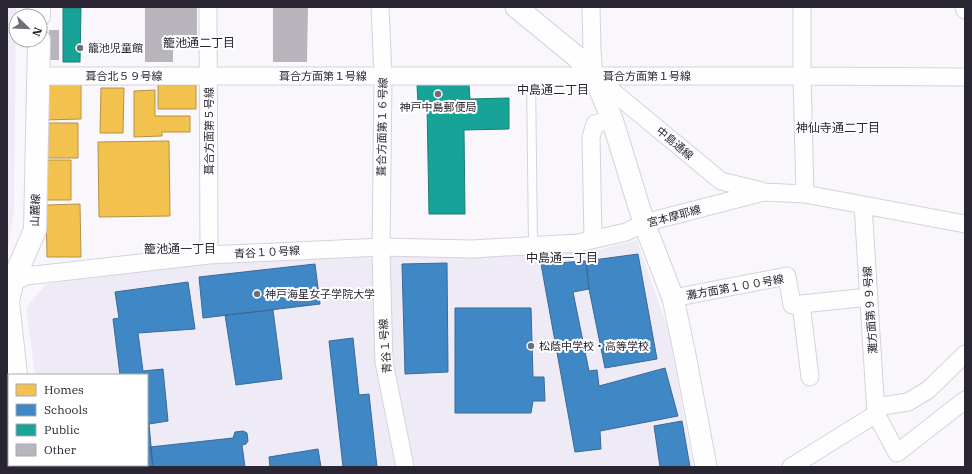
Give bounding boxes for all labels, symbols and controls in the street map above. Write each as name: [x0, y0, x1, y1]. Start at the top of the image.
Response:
north arrow: [8, 8, 48, 48]
text: N: [29, 25, 45, 39]
district label: 籠池通二丁目: [163, 35, 235, 50]
place label: 籠池児童館: [88, 41, 143, 55]
marker: 籠池児童館: [75, 43, 85, 53]
street label: 葺合北５９号線: [86, 69, 163, 83]
street label: 葺合方面第１号線: [279, 69, 367, 83]
street label: 葺合方面第１号線: [603, 69, 691, 83]
street label: 葺合方面第１６号線: [374, 77, 390, 177]
district label: 中島通二丁目: [517, 82, 589, 97]
street label: 葺合方面第５号線: [202, 87, 216, 175]
marker: 神戸中島郵便局: [433, 89, 443, 99]
place label: 神戸中島郵便局: [400, 100, 477, 114]
district label: 神仙寺通二丁目: [796, 120, 880, 135]
street label: 中島通線: [654, 123, 696, 163]
street label: 山麓線: [27, 193, 43, 227]
street label: 宮本摩耶線: [646, 202, 702, 230]
district label: 籠池通一丁目: [144, 241, 216, 256]
street label: 青谷１０号線: [234, 243, 300, 261]
district label: 中島通一丁目: [526, 250, 598, 265]
street label: 灘方面第９９号線: [860, 266, 880, 354]
street label: 灘方面第１００号線: [685, 272, 785, 302]
place label: 神戸海星女子学院大学: [265, 287, 375, 301]
marker: 神戸海星女子学院大学: [252, 289, 262, 299]
street label: 青谷１号線: [376, 318, 394, 374]
place label: 松蔭中学校・高等学校: [539, 339, 649, 353]
marker: 松蔭中学校・高等学校: [526, 341, 536, 351]
legend: [8, 374, 148, 466]
text: Homes: [44, 382, 84, 397]
text: Schools: [44, 402, 88, 417]
text: Public: [44, 422, 80, 437]
text: Other: [44, 442, 77, 457]

